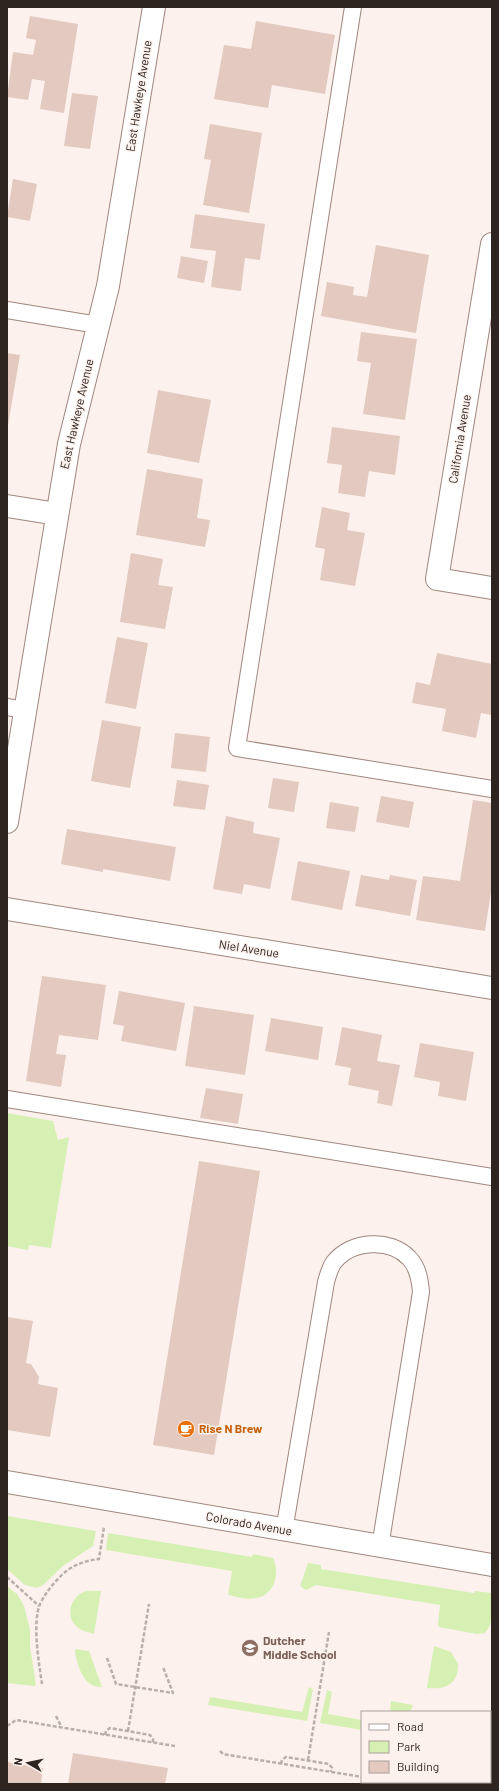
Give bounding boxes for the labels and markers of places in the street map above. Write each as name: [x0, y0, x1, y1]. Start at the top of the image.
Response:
cafe icon: Rise N Brew: [176, 1419, 196, 1439]
place label: Rise N Brew: [199, 1421, 263, 1435]
place label: Dutcher Middle School: [263, 1633, 337, 1661]
school or university icon: Dutcher Middle School: [240, 1638, 260, 1658]

